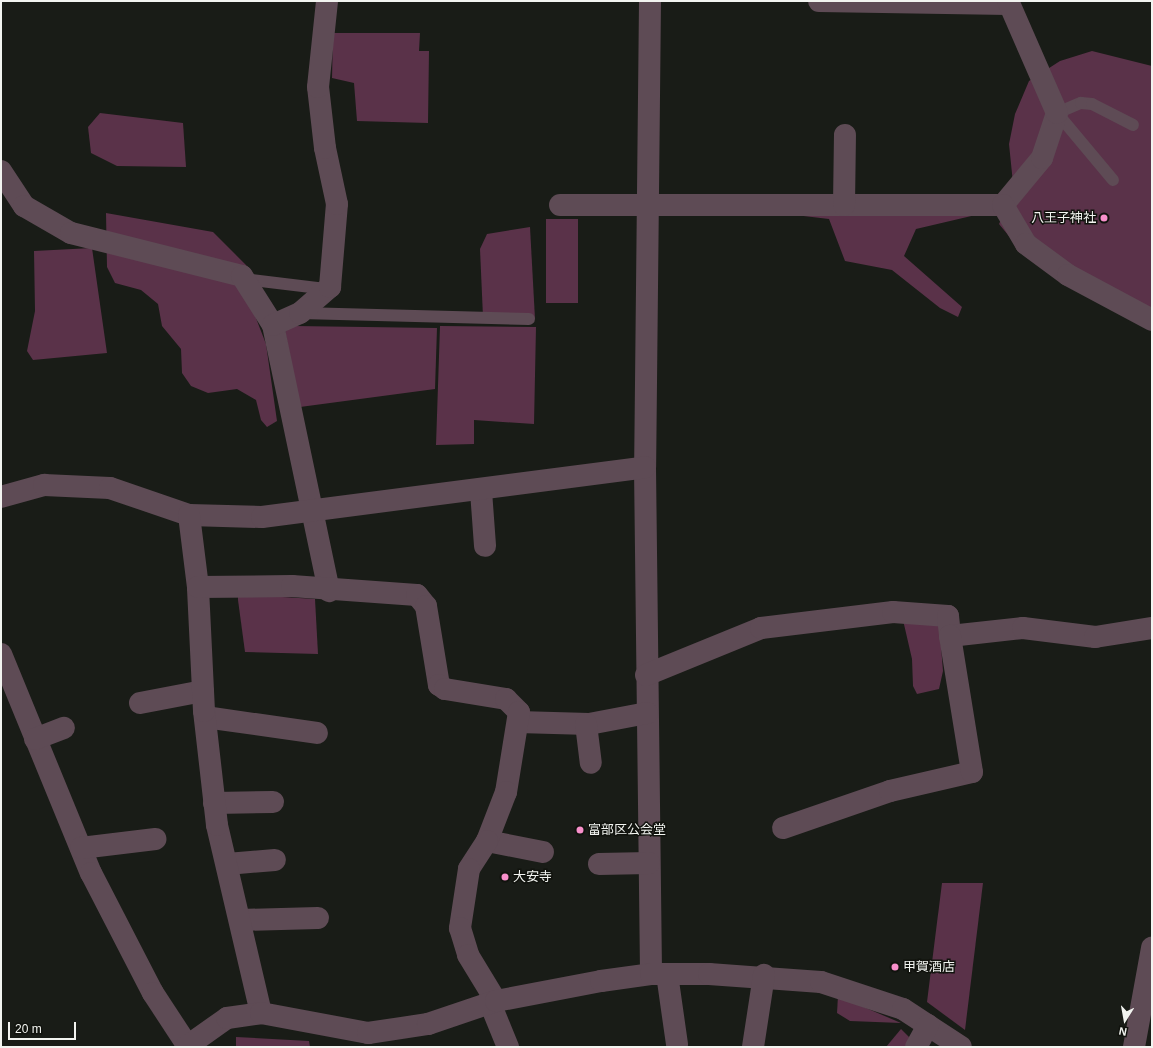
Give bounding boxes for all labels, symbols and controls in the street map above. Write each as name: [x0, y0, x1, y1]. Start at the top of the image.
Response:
place label: 八王子神社: [1031, 210, 1096, 226]
marker: 八王子神社: [1099, 213, 1109, 223]
place label: 富部区公会堂: [588, 822, 666, 838]
marker: 富部区公会堂: [575, 825, 585, 835]
place label: 大安寺: [513, 869, 552, 885]
marker: 大安寺: [500, 872, 510, 882]
place label: 甲賀酒店: [903, 959, 955, 975]
marker: 甲賀酒店: [890, 962, 900, 972]
north arrow: [1105, 1000, 1145, 1040]
scale bar: [10, 1014, 78, 1040]
text: 20 m: [15, 1022, 42, 1036]
text: N: [1118, 1025, 1128, 1038]

